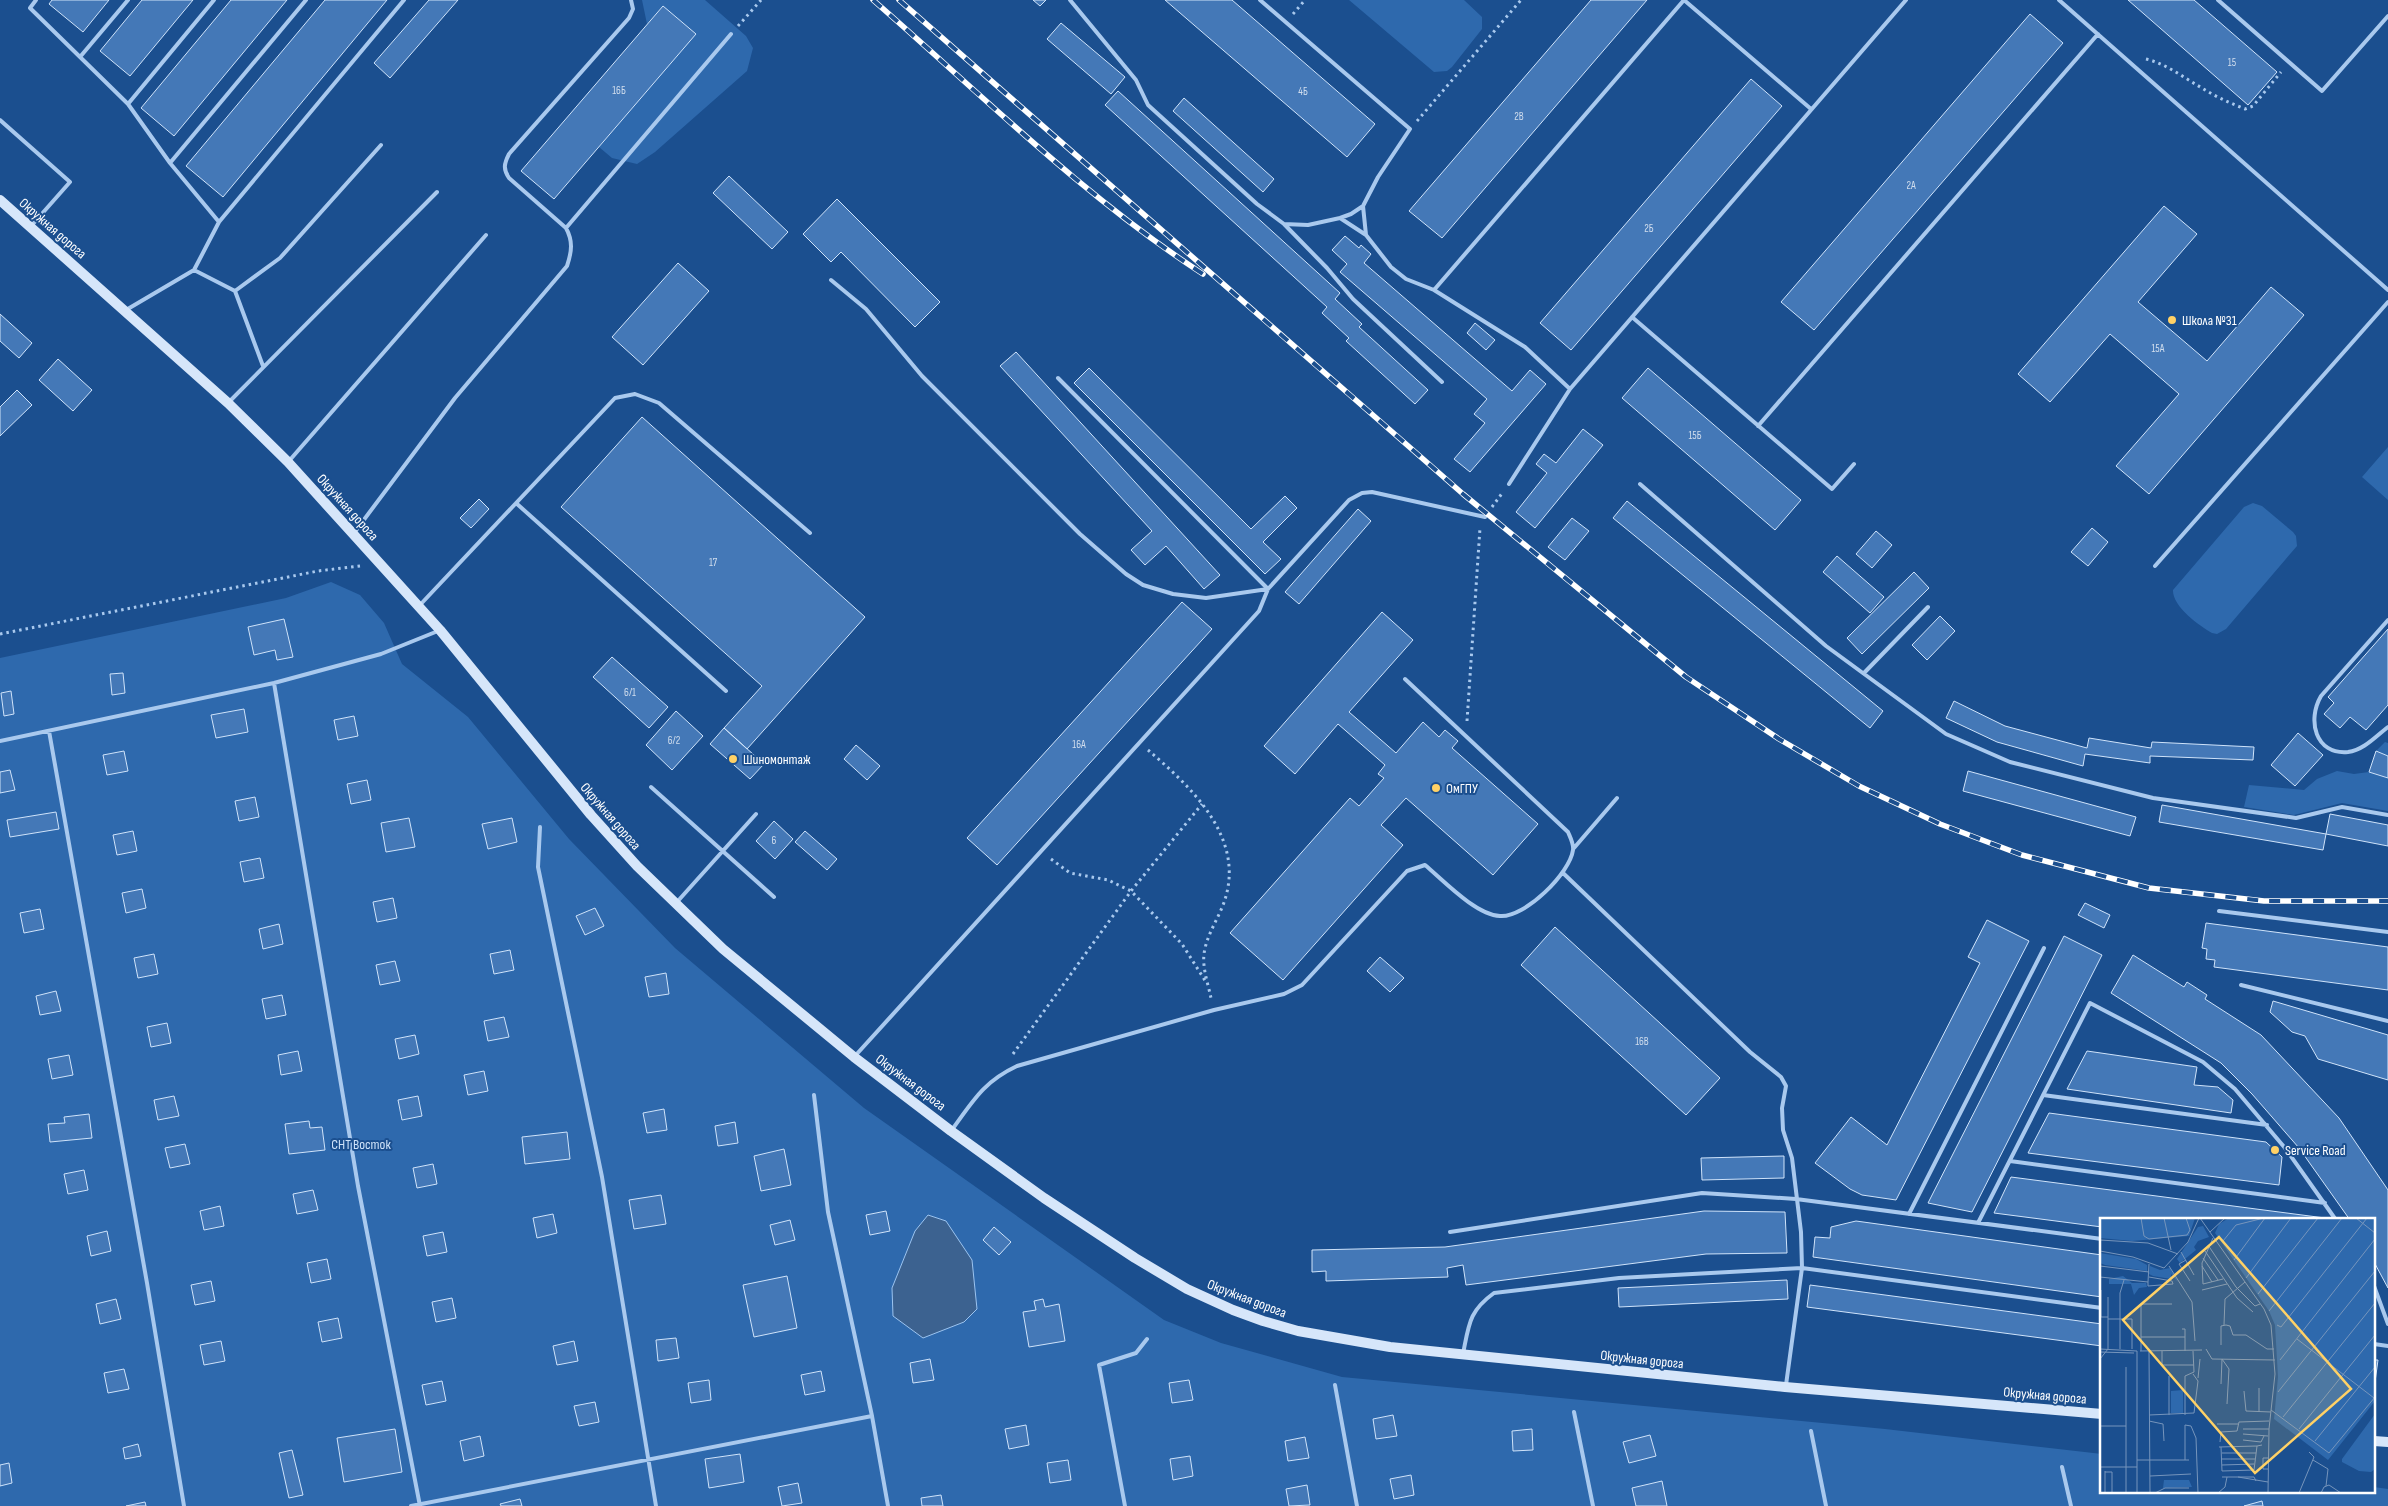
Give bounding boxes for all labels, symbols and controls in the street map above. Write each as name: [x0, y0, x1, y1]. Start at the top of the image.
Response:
house number: 15: [2228, 56, 2236, 69]
house number: 16Б: [612, 84, 626, 97]
house number: 4Б: [1298, 85, 1308, 98]
house number: 2В: [1514, 110, 1524, 123]
house number: 2А: [1906, 179, 1916, 192]
street label: Окружная дорога: [16, 195, 90, 262]
house number: 2Б: [1644, 222, 1654, 235]
place label: Школа №31: [2182, 312, 2237, 329]
marker: Школа №31: [2166, 314, 2178, 326]
house number: 15А: [2152, 342, 2165, 355]
house number: 15Б: [1688, 429, 1702, 442]
street label: Окружная дорога: [313, 471, 382, 544]
house number: 17: [709, 556, 718, 569]
house number: 6/1: [624, 686, 636, 699]
house number: 6/2: [668, 734, 681, 747]
house number: 16А: [1072, 738, 1086, 751]
place label: Шиномонтаж: [743, 751, 811, 768]
marker: Шиномонтаж: [727, 753, 739, 765]
street label: Окружная дорога: [577, 779, 644, 853]
place label: ОмГПУ: [1446, 780, 1478, 797]
marker: ОмГПУ: [1430, 782, 1442, 794]
house number: 6: [772, 834, 777, 847]
house number: 16В: [1635, 1035, 1649, 1048]
street label: Окружная дорога: [872, 1050, 949, 1114]
park label: СНТ Восток: [331, 1136, 391, 1153]
place label: Service Road: [2285, 1142, 2346, 1159]
marker: Service Road: [2269, 1144, 2281, 1156]
inset map: [2100, 1218, 2376, 1494]
street label: Окружная дорога: [1205, 1276, 1289, 1321]
street label: Окружная дорога: [1600, 1347, 1684, 1372]
street label: Окружная дорога: [2003, 1383, 2087, 1408]

